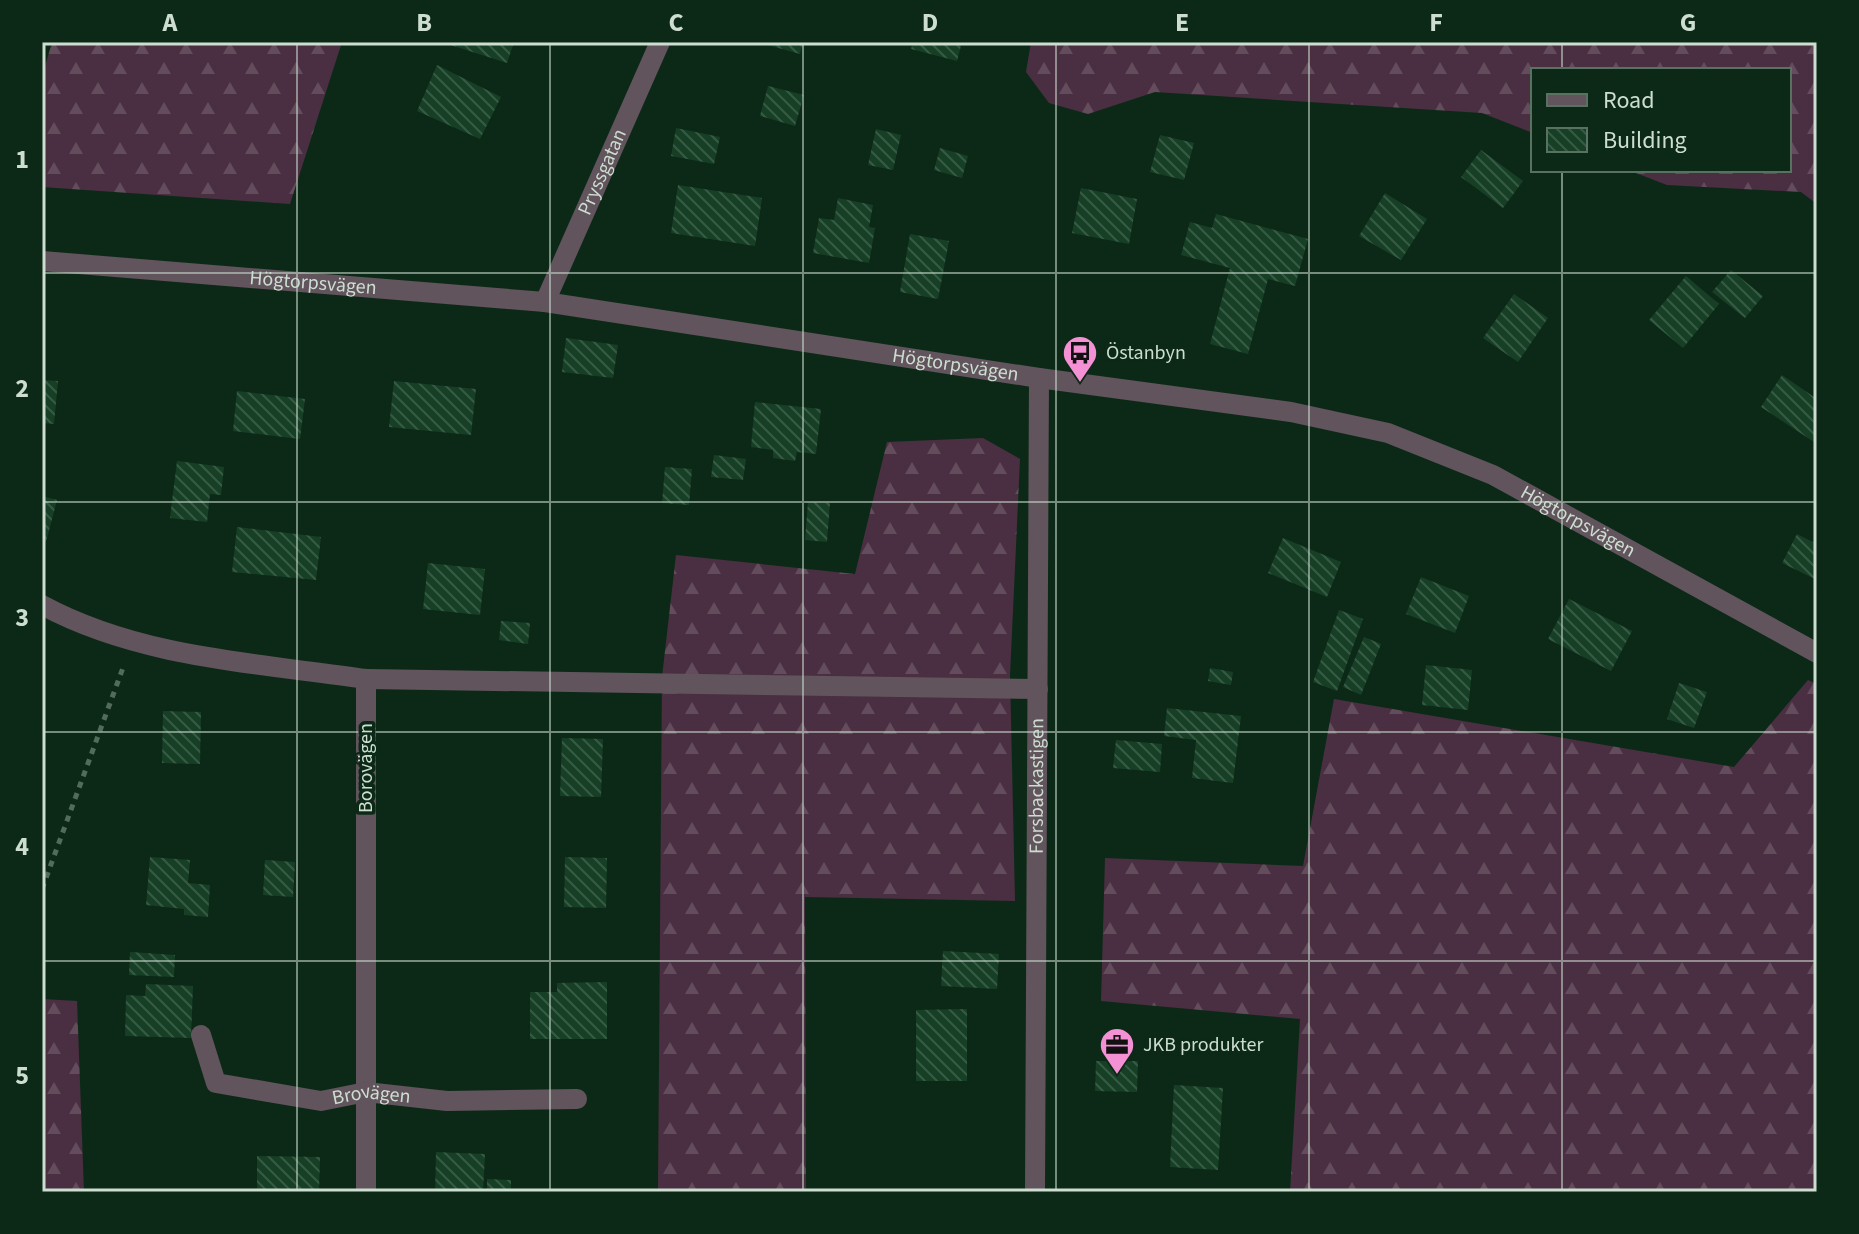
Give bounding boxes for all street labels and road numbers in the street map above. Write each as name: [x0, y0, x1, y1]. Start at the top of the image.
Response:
street label: Pryssgatan: [571, 124, 634, 220]
street label: Högtorpsvägen: [248, 264, 378, 302]
street label: Högtorpsvägen: [890, 342, 1021, 389]
street label: Högtorpsvägen: [1515, 479, 1641, 565]
street label: Forsbackastigen: [1023, 718, 1051, 854]
street label: Borovägen: [352, 723, 380, 813]
street label: Brovägen: [330, 1077, 412, 1112]

